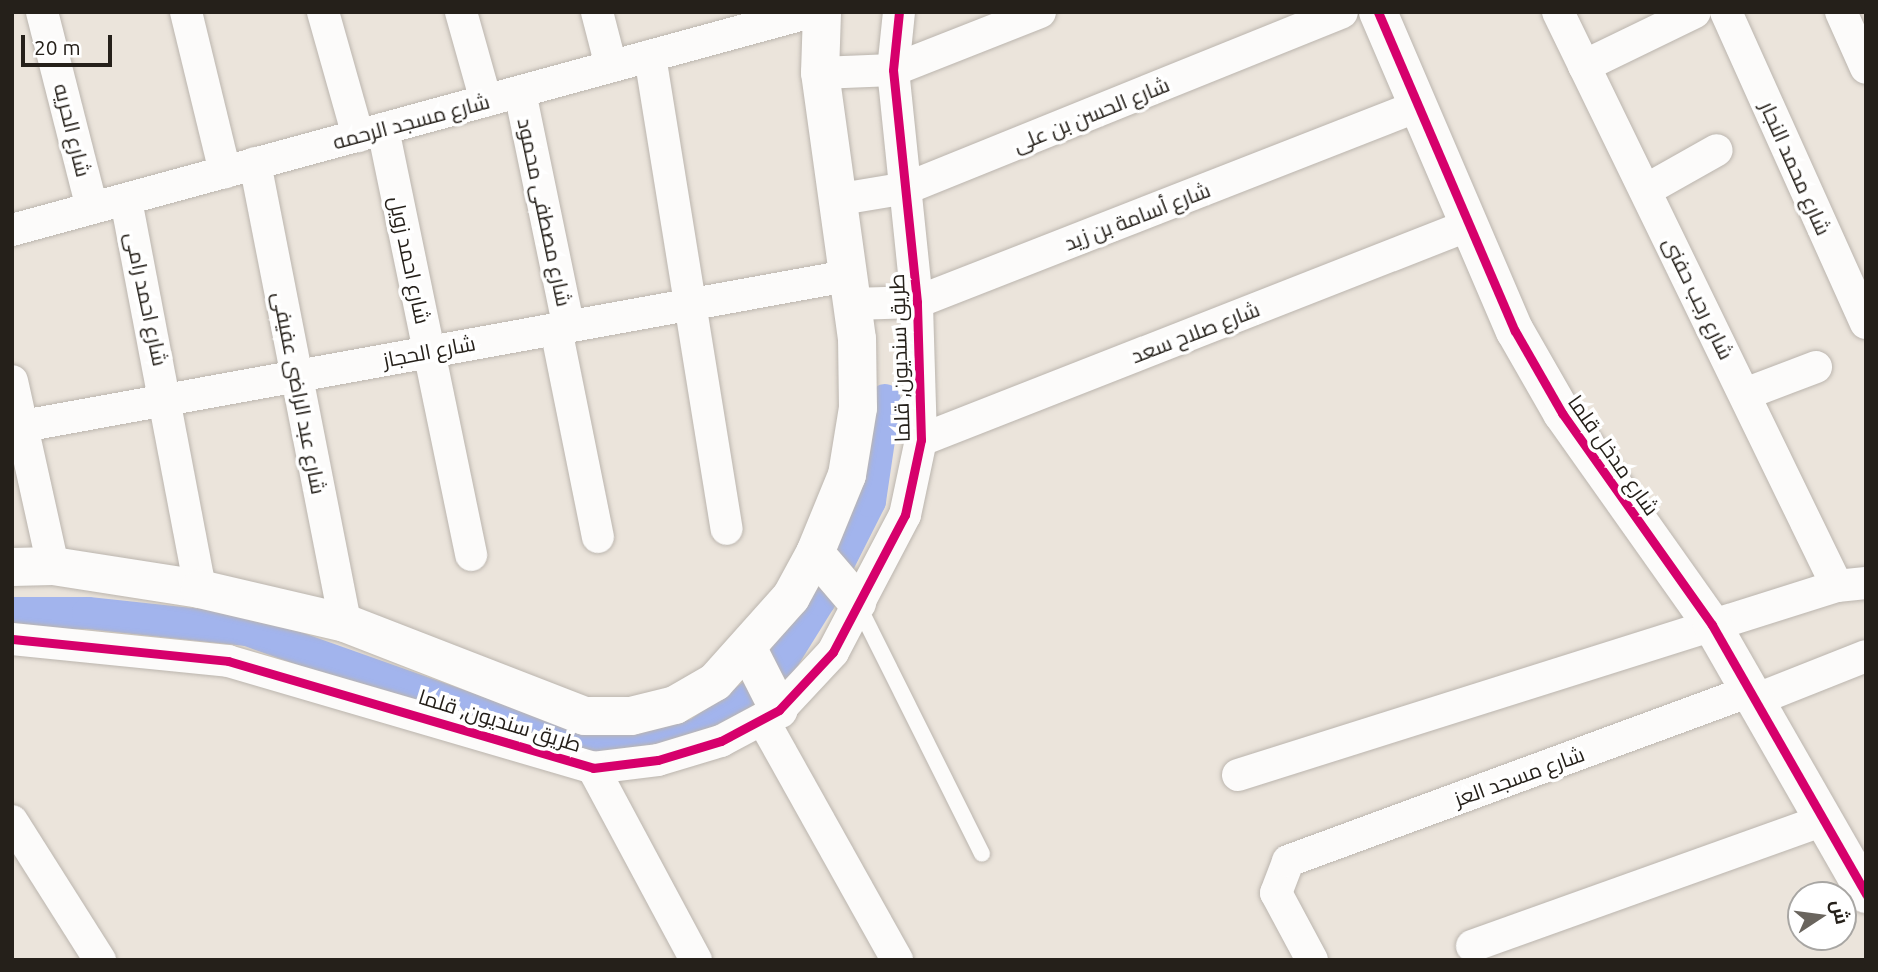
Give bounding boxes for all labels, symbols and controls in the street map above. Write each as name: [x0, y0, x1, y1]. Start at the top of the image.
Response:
scale bar: [24, 21, 116, 65]
text: 20 m: [34, 35, 81, 59]
street label: شارع الحسن بن على: [1009, 71, 1173, 157]
street label: شارع الحريه: [49, 81, 97, 179]
street label: شارع مسجد الرحمه: [330, 88, 492, 154]
street label: شارع محمد النجار: [1755, 97, 1837, 239]
street label: شارع مصطفى محمود: [513, 115, 577, 309]
street label: شارع أسامة بن زيد: [1060, 177, 1214, 255]
street label: شارع احمد زويل: [384, 194, 436, 326]
street label: شارع احمد رامى: [121, 230, 173, 368]
street label: شارع رجب حفنى: [1659, 233, 1739, 363]
street label: طريق سنديون, قلما: [883, 273, 915, 443]
street label: شارع عبد الراضى عفيفى: [268, 290, 332, 496]
street label: شارع صلاح سعد: [1127, 296, 1263, 368]
street label: شارع الحجاز: [380, 330, 478, 372]
street label: شارع مدخل قلما: [1563, 390, 1665, 520]
street label: طريق سنديون, قلما: [416, 683, 584, 757]
street label: شارع مسجد العز: [1450, 741, 1588, 811]
north arrow: [1787, 881, 1857, 951]
text: ش: [1827, 897, 1854, 926]

